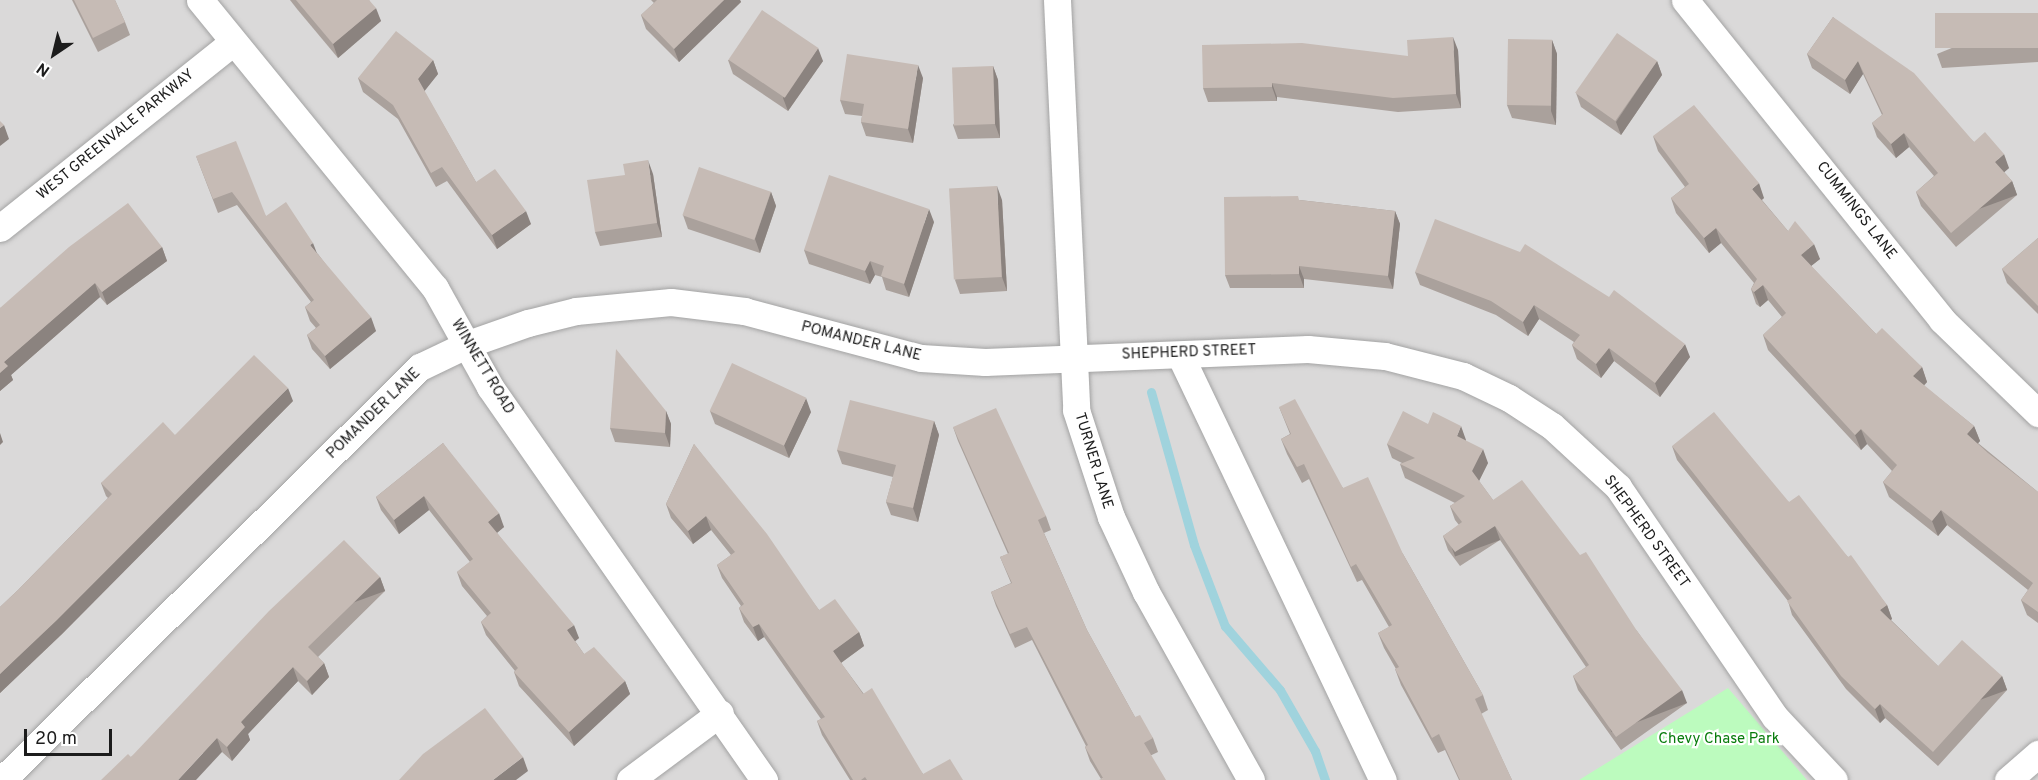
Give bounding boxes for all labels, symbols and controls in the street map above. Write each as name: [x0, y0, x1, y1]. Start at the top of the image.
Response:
north arrow: [24, 24, 84, 84]
street label: WEST GREENVALE PARKWAY: [33, 66, 199, 204]
street label: CUMMINGS LANE: [1812, 158, 1900, 264]
street label: WINNETT ROAD: [446, 316, 518, 418]
street label: POMANDER LANE: [799, 318, 923, 366]
street label: SHEPHERD STREET: [1121, 342, 1257, 364]
street label: POMANDER LANE: [323, 365, 425, 463]
street label: TURNER LANE: [1070, 411, 1116, 511]
street label: SHEPHERD STREET: [1599, 472, 1693, 592]
scale bar: [27, 717, 116, 755]
text: 20 m: [35, 728, 77, 751]
park label: Chevy Chase Park: [1658, 731, 1780, 749]

